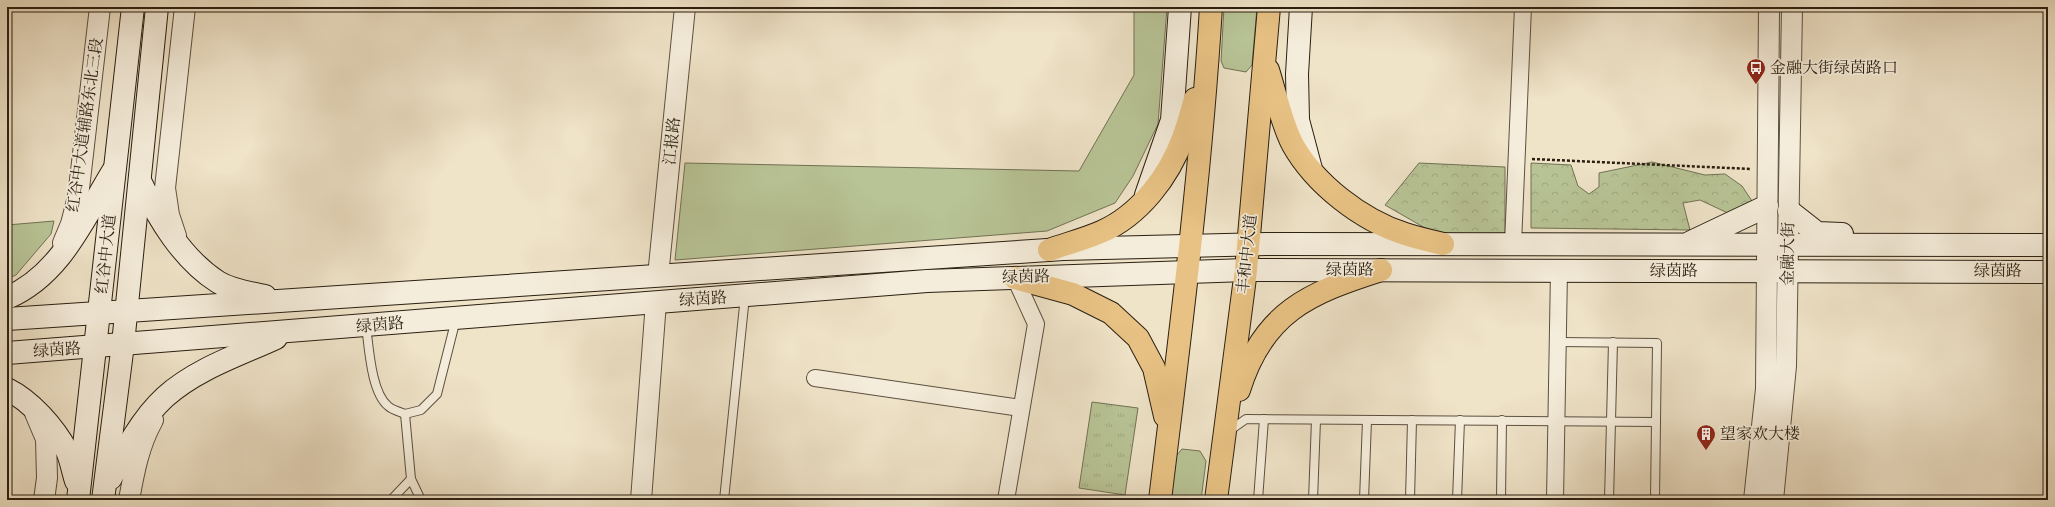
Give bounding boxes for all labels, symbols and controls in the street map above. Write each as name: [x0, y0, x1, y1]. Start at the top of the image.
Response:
street label: 红谷中大道辅路东北三段: [63, 36, 107, 214]
bus stop icon: 金融大街绿茵路口: [1745, 57, 1767, 85]
place label: 金融大街绿茵路口: [1770, 58, 1898, 78]
street label: 江报路: [660, 116, 684, 166]
street label: 红谷中大道: [92, 213, 120, 295]
street label: 丰和中大道: [1233, 213, 1261, 295]
street label: 金融大街: [1777, 222, 1799, 286]
street label: 绿茵路: [1326, 260, 1374, 280]
street label: 绿茵路: [1650, 261, 1698, 281]
street label: 绿茵路: [1974, 261, 2022, 281]
street label: 绿茵路: [1002, 266, 1050, 288]
street label: 绿茵路: [678, 287, 728, 311]
street label: 绿茵路: [355, 313, 405, 337]
street label: 绿茵路: [32, 338, 82, 362]
building icon: 望家欢大楼: [1695, 423, 1717, 451]
place label: 望家欢大楼: [1720, 424, 1800, 444]

